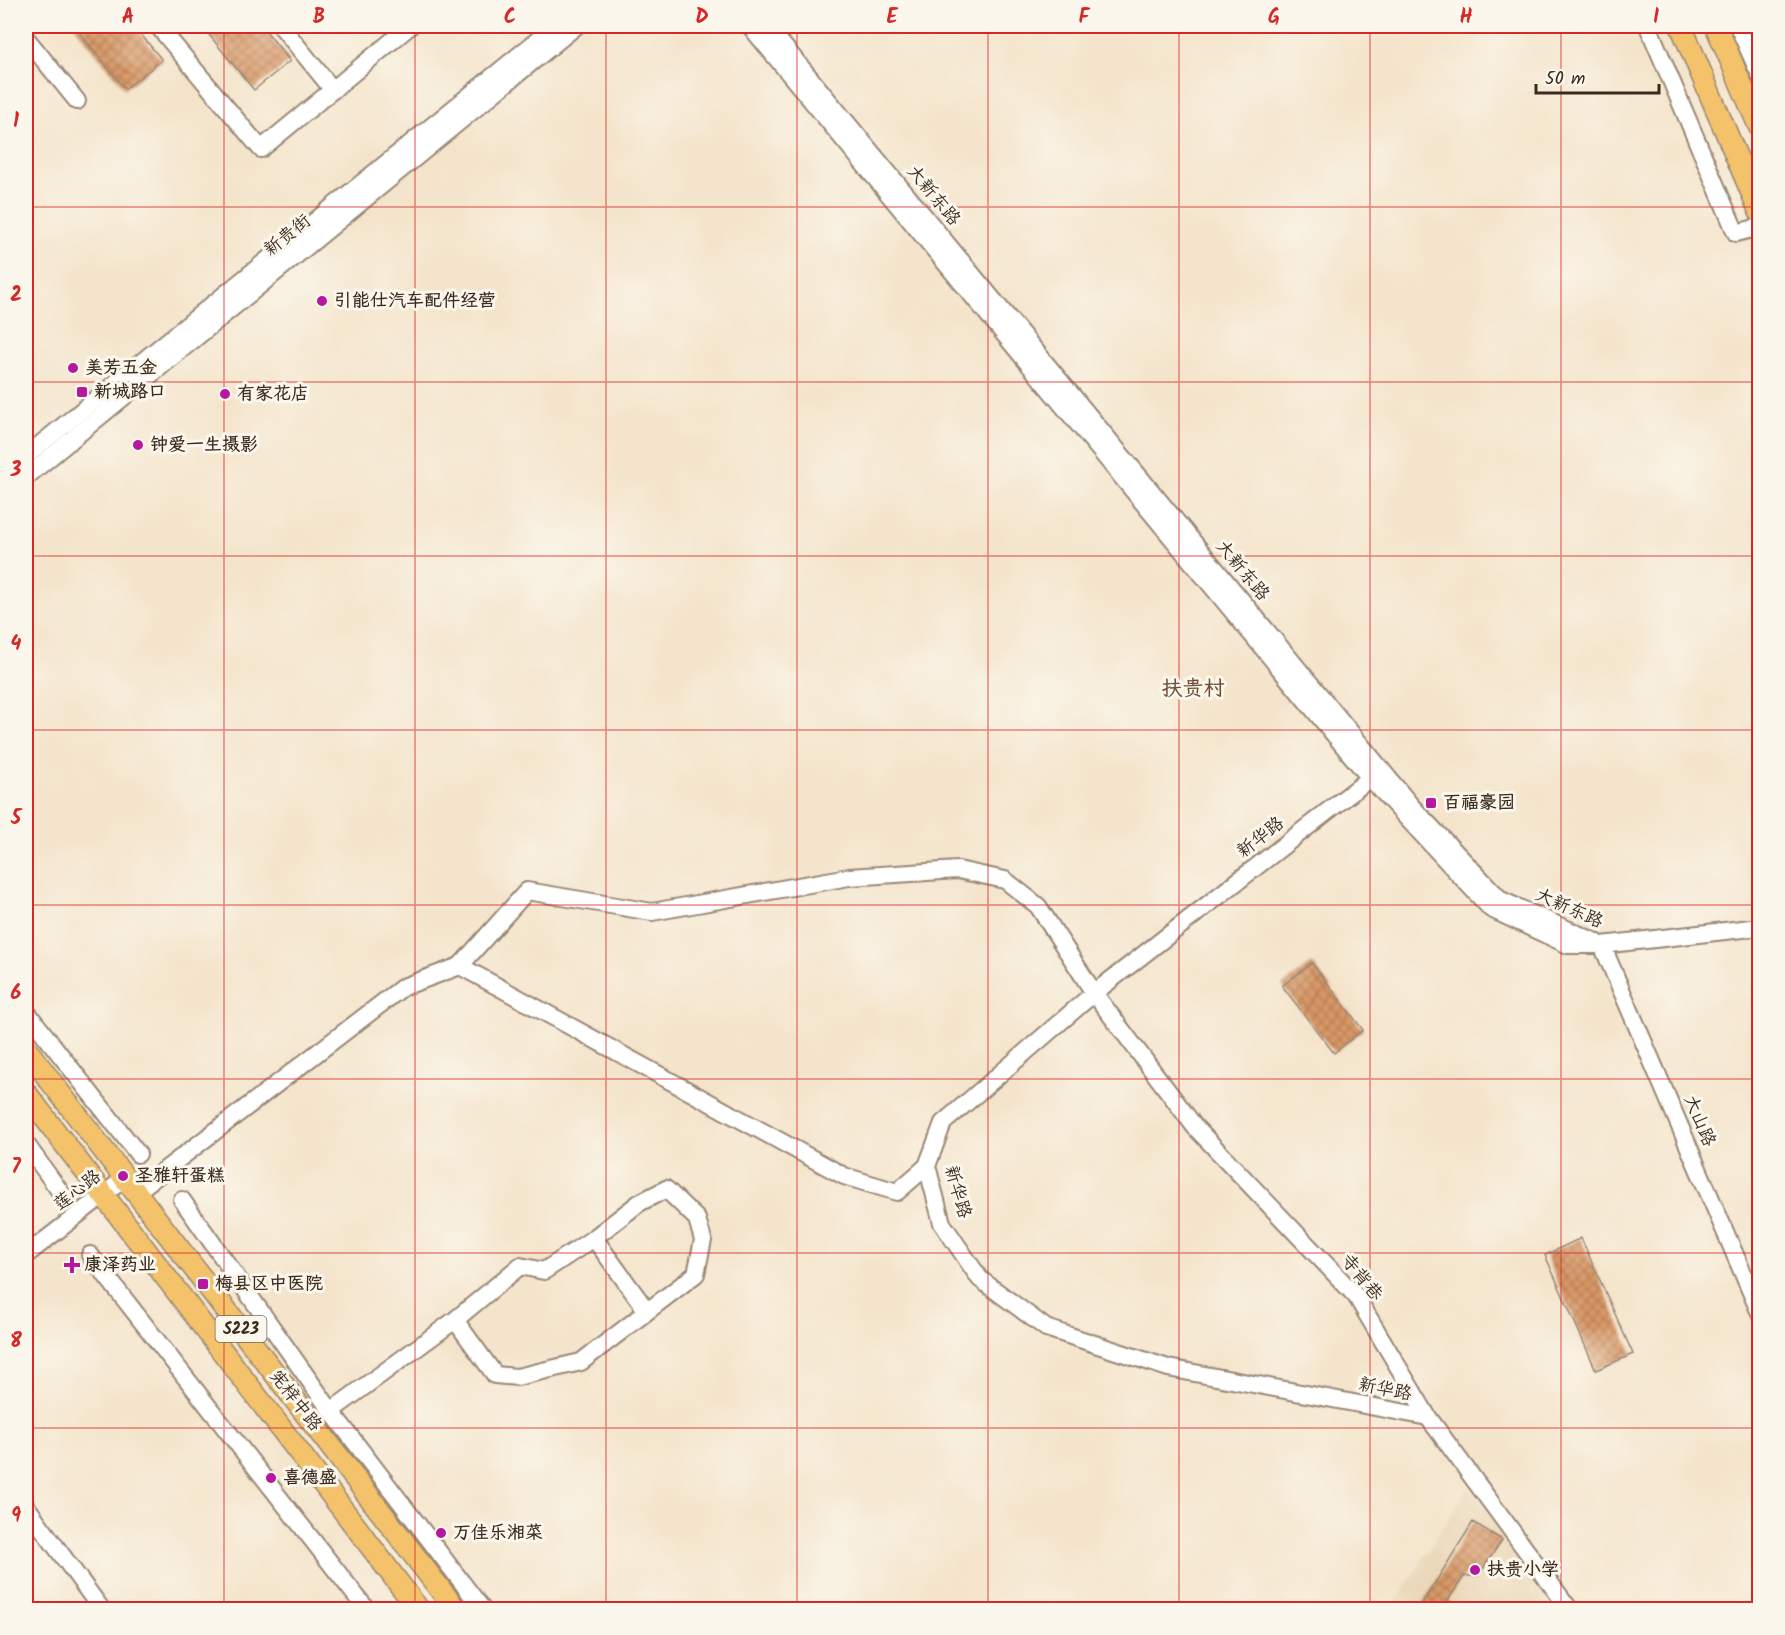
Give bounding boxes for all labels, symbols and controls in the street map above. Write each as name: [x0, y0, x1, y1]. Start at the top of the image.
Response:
text: A: [122, 2, 134, 34]
text: B: [313, 2, 325, 34]
text: C: [504, 2, 516, 34]
text: D: [695, 2, 709, 34]
text: E: [886, 2, 898, 34]
text: F: [1079, 2, 1091, 34]
text: G: [1268, 2, 1280, 34]
text: H: [1459, 2, 1473, 34]
text: I: [1653, 2, 1659, 34]
scale bar: [1536, 57, 1659, 95]
text: 50 m: [1545, 65, 1585, 94]
text: 1: [13, 106, 19, 138]
street label: 大新东路: [899, 159, 967, 233]
street label: 新贵街: [258, 208, 318, 264]
text: 2: [10, 280, 22, 312]
place label: 引能仕汽车配件经营: [334, 287, 496, 316]
marker: 引能仕汽车配件经营: [315, 294, 329, 308]
place label: 美芳五金: [85, 354, 157, 383]
marker: 美芳五金: [66, 361, 80, 375]
place label: 新城路口: [94, 378, 166, 407]
place label: 有家花店: [237, 380, 309, 409]
marker: 新城路口: [75, 385, 89, 399]
marker: 有家花店: [218, 387, 232, 401]
place label: 钟爱一生摄影: [150, 431, 258, 460]
marker: 钟爱一生摄影: [131, 438, 145, 452]
text: 3: [10, 455, 22, 487]
street label: 大新东路: [1208, 534, 1276, 608]
text: 4: [11, 629, 22, 661]
district label: 扶贵村: [1162, 673, 1225, 706]
place label: 百福豪园: [1443, 789, 1515, 818]
marker: 百福豪园: [1424, 796, 1438, 810]
text: 5: [10, 803, 23, 835]
street label: 新华路: [1231, 810, 1291, 866]
street label: 大新东路: [1530, 881, 1608, 937]
text: 6: [11, 978, 22, 1010]
street label: 大山路: [1675, 1090, 1723, 1152]
text: 7: [11, 1152, 21, 1184]
place label: 圣雅轩蛋糕: [135, 1162, 225, 1191]
street label: 新华路: [936, 1162, 978, 1222]
street label: 莲心路: [48, 1163, 108, 1219]
marker: 圣雅轩蛋糕: [116, 1169, 130, 1183]
street label: 寺背巷: [1333, 1248, 1389, 1308]
place label: 康泽药业: [84, 1251, 156, 1280]
marker: 康泽药业: [65, 1258, 79, 1272]
place label: 梅县区中医院: [215, 1270, 323, 1299]
marker: 梅县区中医院: [196, 1277, 210, 1291]
road number: S223: [216, 1316, 266, 1342]
text: 8: [10, 1326, 22, 1358]
street label: 宪梓中路: [261, 1364, 329, 1438]
street label: 新华路: [1356, 1371, 1414, 1409]
place label: 喜德盛: [283, 1464, 337, 1493]
marker: 喜德盛: [264, 1471, 278, 1485]
text: 9: [11, 1501, 21, 1533]
place label: 万佳乐湘菜: [453, 1519, 543, 1548]
marker: 万佳乐湘菜: [434, 1526, 448, 1540]
place label: 扶贵小学: [1487, 1556, 1559, 1585]
marker: 扶贵小学: [1468, 1563, 1482, 1577]

